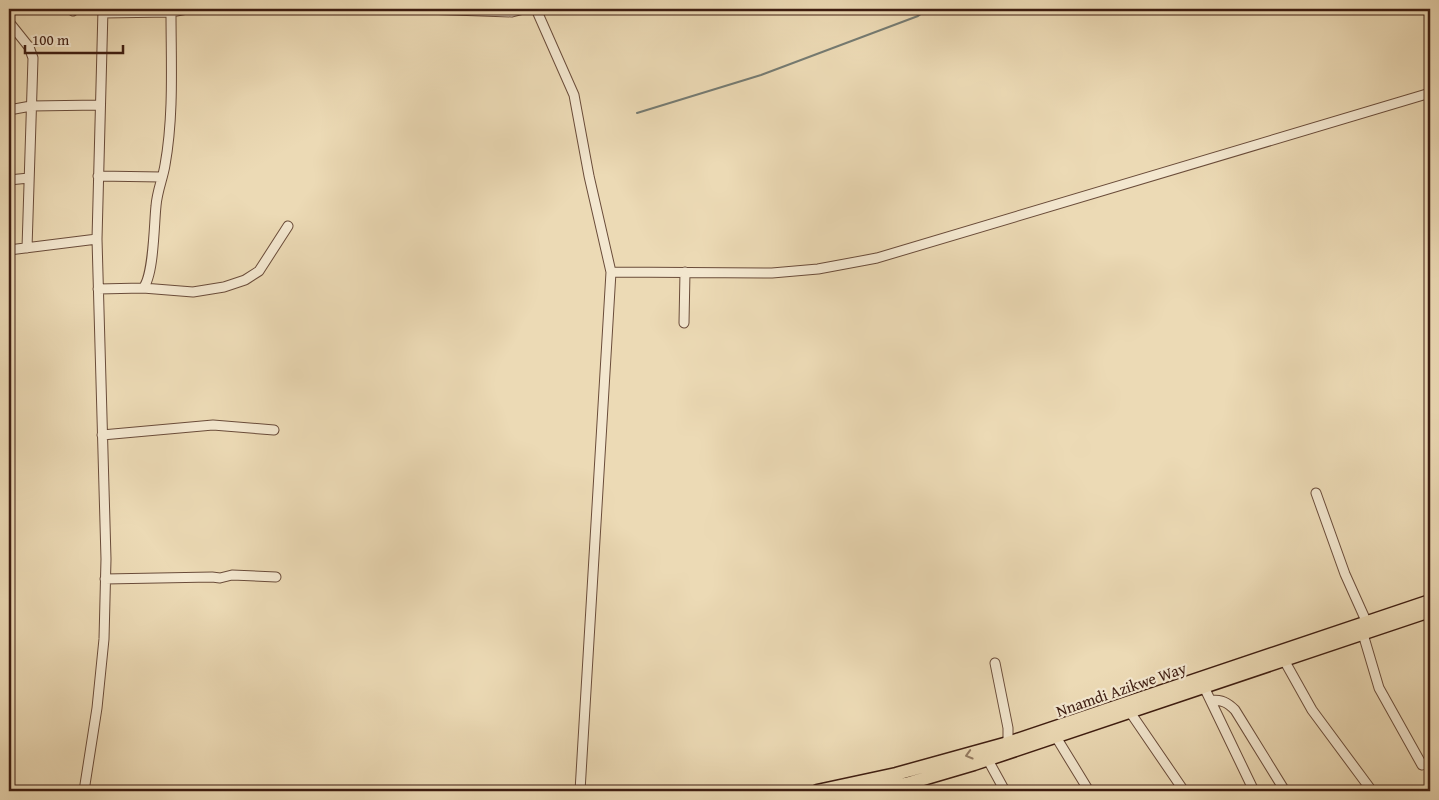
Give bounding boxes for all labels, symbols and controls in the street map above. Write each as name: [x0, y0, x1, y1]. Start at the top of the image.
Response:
scale bar: [25, 22, 122, 54]
text: 100 m: [32, 29, 70, 50]
street label: Nnamdi Azikwe Way: [1053, 655, 1189, 723]
one-way arrow: [965, 749, 974, 759]

